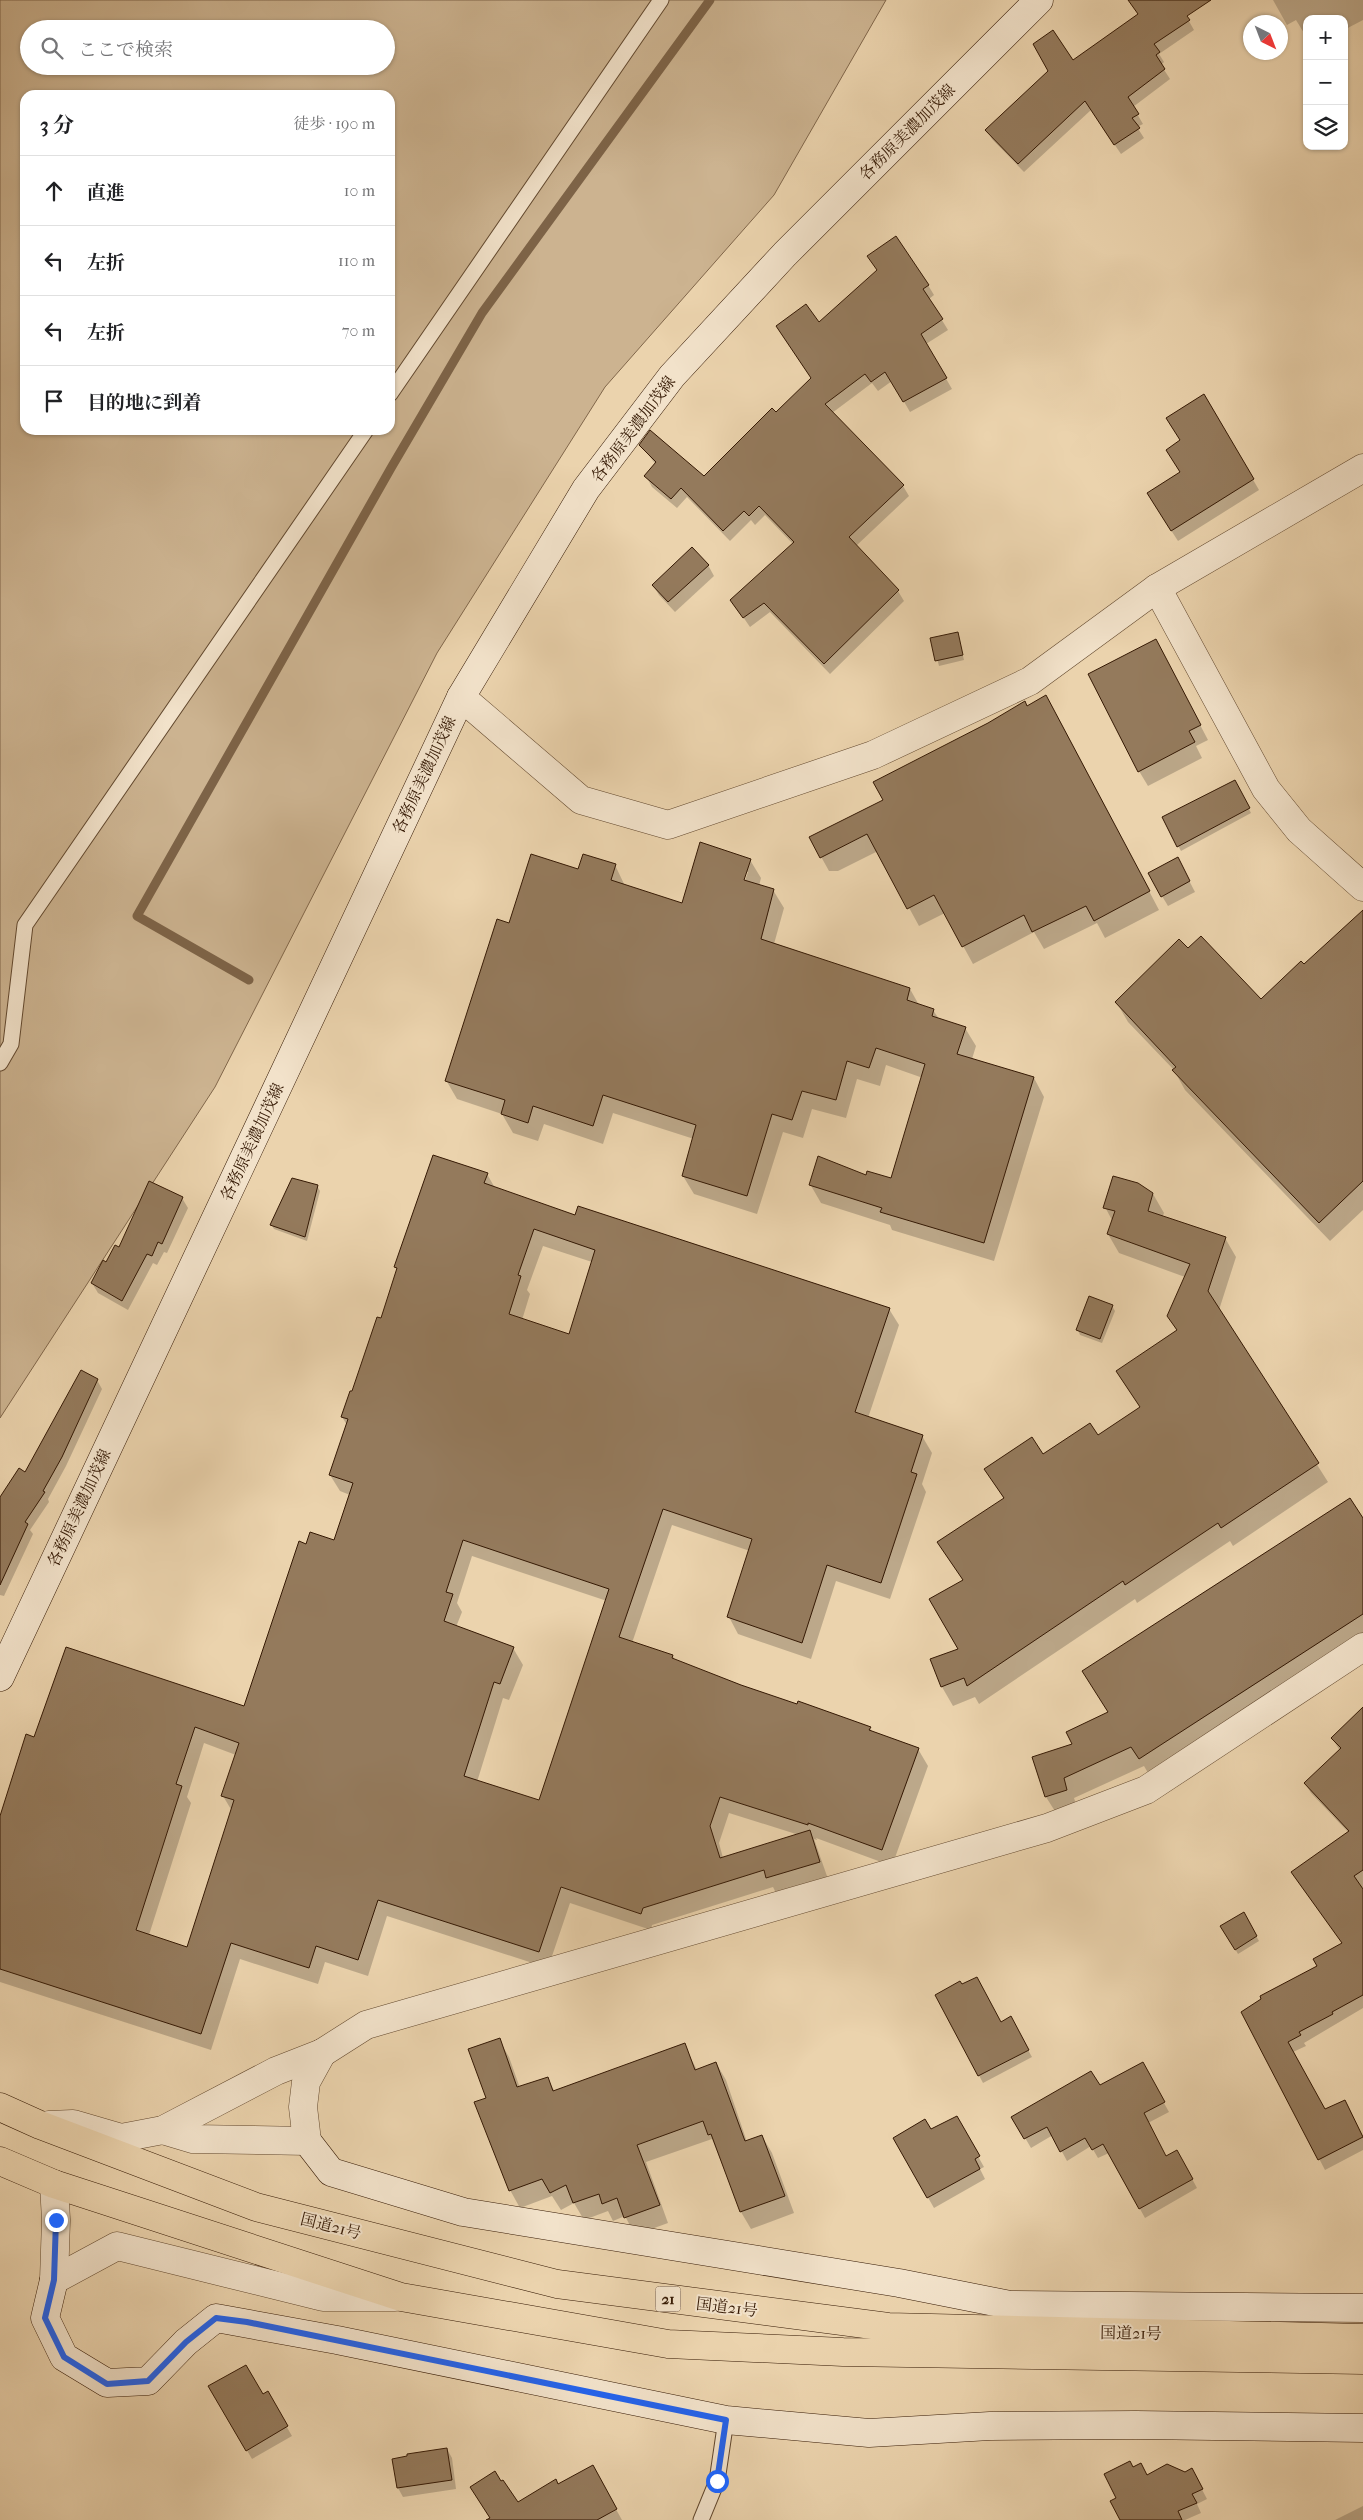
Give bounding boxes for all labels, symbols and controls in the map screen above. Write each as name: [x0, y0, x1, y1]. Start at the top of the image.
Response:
north arrow: [1243, 15, 1288, 60]
map controls: [1303, 15, 1348, 150]
button: +: [1303, 15, 1348, 60]
search box: [20, 20, 395, 75]
icon: search: [38, 34, 66, 62]
text: ここで検索: [78, 39, 173, 61]
button: −: [1303, 60, 1348, 105]
street label: 各務原美濃加茂線: [855, 80, 959, 184]
button: layers: [1303, 105, 1348, 150]
text: 3 分: [40, 113, 74, 137]
text: 徒歩 · 190 m: [293, 114, 375, 133]
icon: ahead: [40, 177, 68, 205]
text: 10 m: [344, 181, 375, 200]
text: 直進: [87, 182, 125, 204]
icon: left: [40, 247, 68, 275]
text: 110 m: [338, 251, 375, 270]
text: 左折: [87, 252, 125, 274]
icon: left: [40, 317, 68, 345]
text: 70 m: [342, 321, 375, 340]
text: 左折: [87, 322, 125, 344]
street label: 各務原美濃加茂線: [587, 372, 679, 486]
icon: arrive: [40, 387, 68, 415]
text: 目的地に到着: [87, 392, 201, 414]
street label: 各務原美濃加茂線: [388, 713, 460, 837]
street label: 各務原美濃加茂線: [216, 1080, 288, 1204]
street label: 各務原美濃加茂線: [43, 1446, 115, 1570]
route end: [45, 2209, 68, 2232]
street label: 国道21号: [299, 2209, 363, 2243]
road number: 21: [656, 2286, 680, 2312]
street label: 国道21号: [695, 2294, 759, 2320]
street label: 国道21号: [1100, 2323, 1162, 2343]
route start: [706, 2470, 729, 2493]

